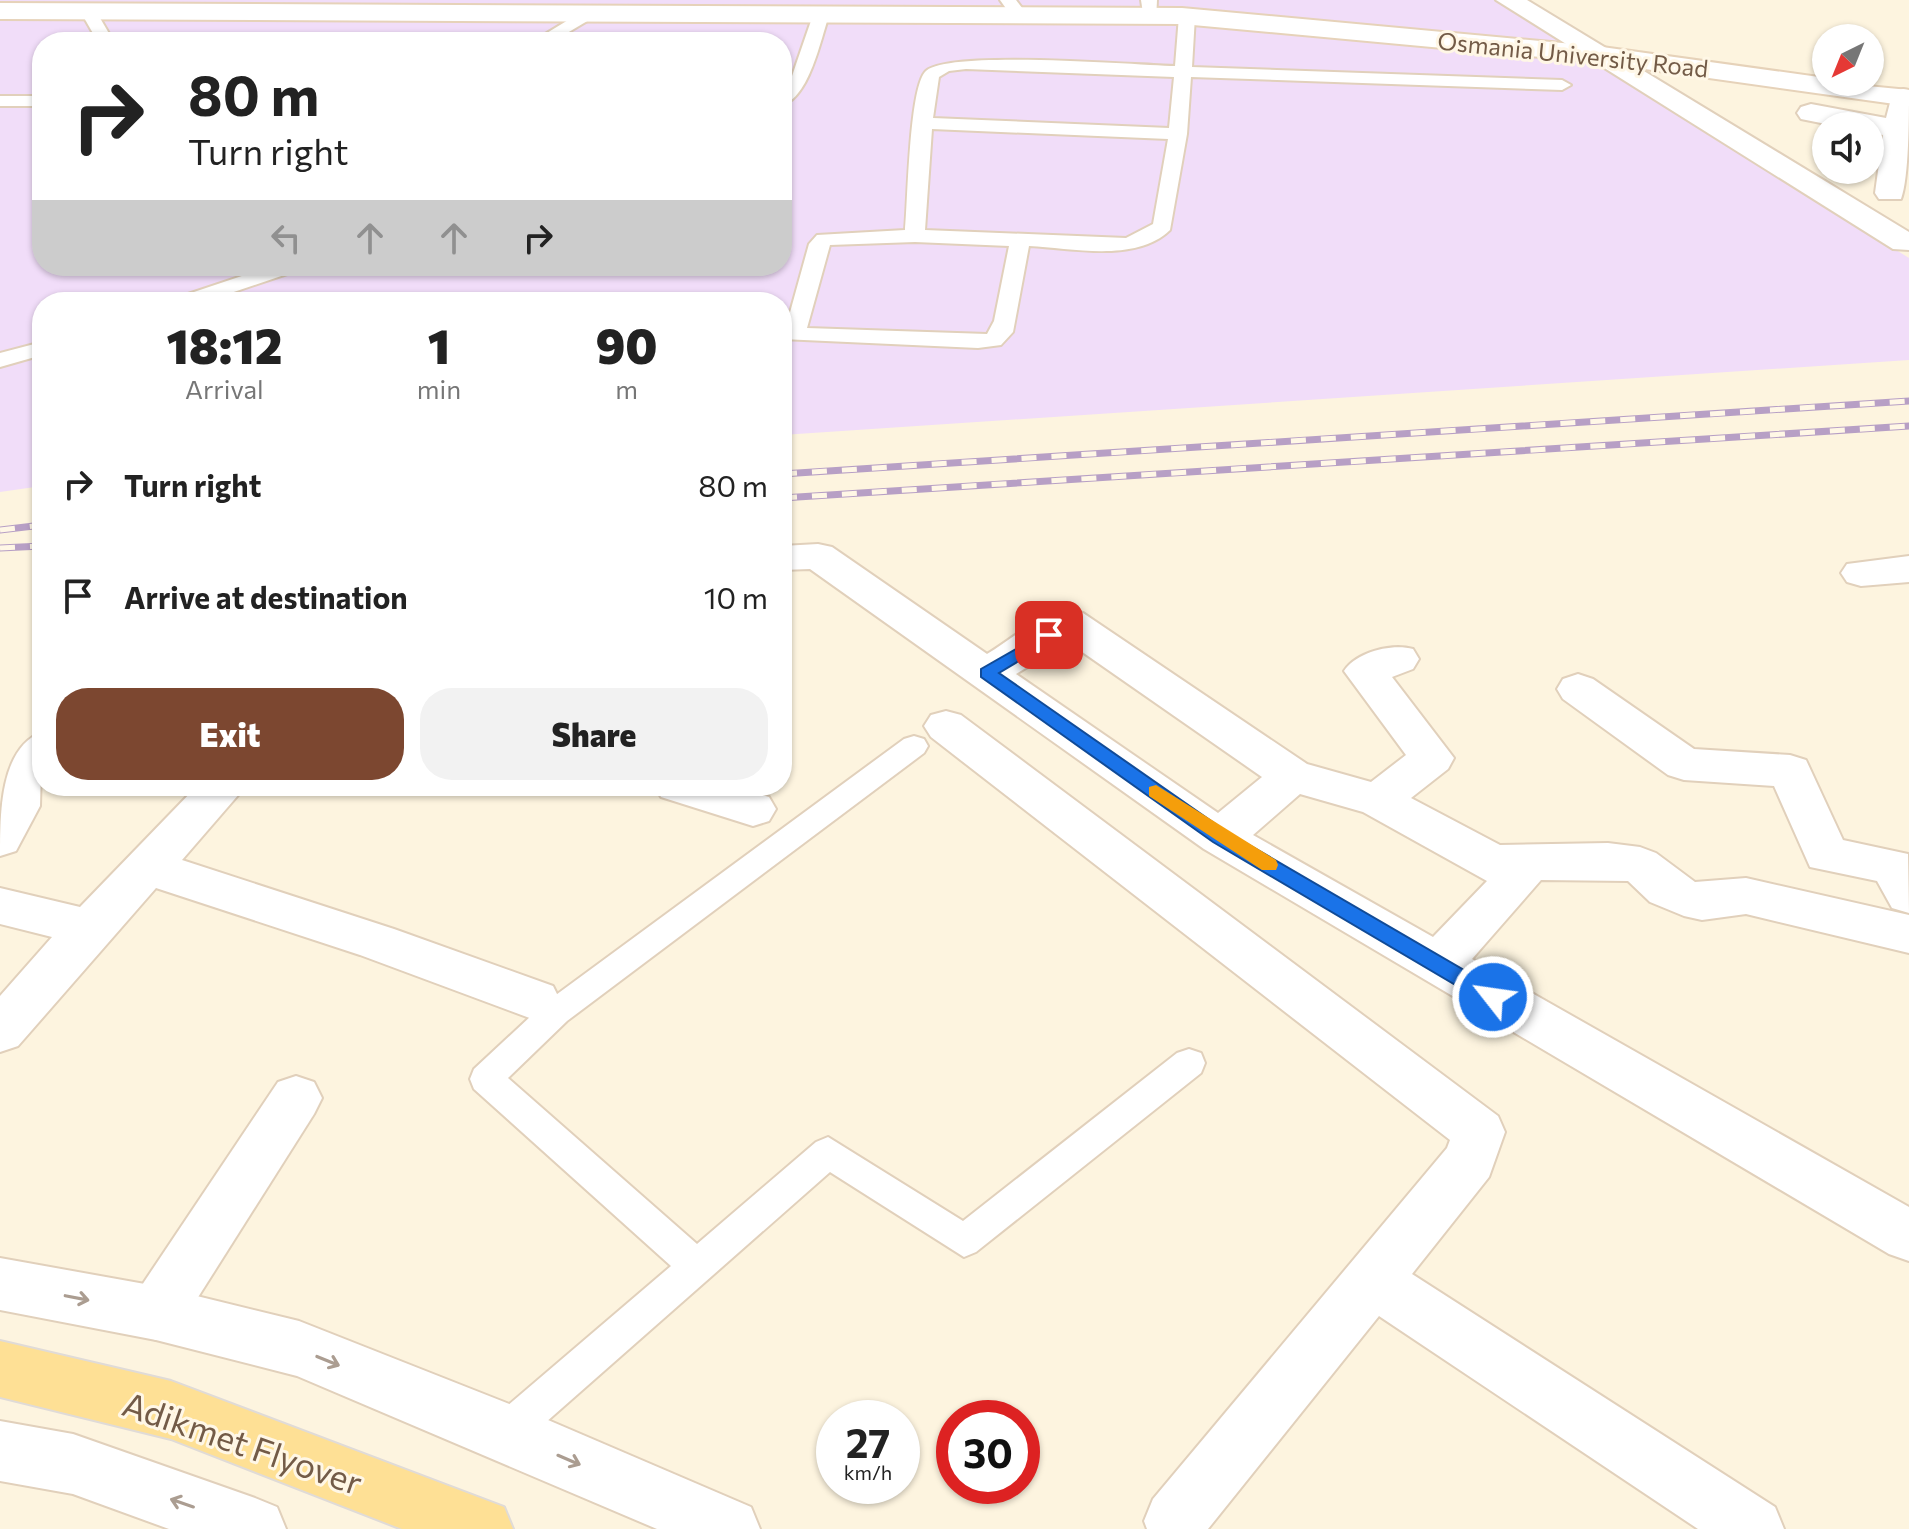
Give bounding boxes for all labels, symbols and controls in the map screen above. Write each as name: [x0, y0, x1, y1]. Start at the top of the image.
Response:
north arrow: [1812, 24, 1884, 96]
map controls: [1812, 24, 1884, 184]
street label: Osmania University Road: [1436, 25, 1710, 83]
text: 80 m: [188, 59, 319, 128]
icon: right: [56, 64, 160, 168]
button: sound: [1812, 112, 1884, 184]
text: Turn right: [188, 128, 349, 172]
icon: left: [264, 216, 308, 260]
icon: ahead: [348, 216, 392, 260]
icon: ahead: [432, 216, 476, 260]
icon: right: [516, 216, 560, 260]
text: 18:12: [166, 315, 282, 374]
text: 1: [428, 315, 450, 374]
text: 90: [595, 315, 658, 374]
text: Arrival: [185, 373, 264, 404]
text: min: [417, 373, 461, 404]
text: m: [615, 373, 638, 404]
icon: right: [56, 462, 100, 506]
text: Turn right: [124, 466, 261, 503]
text: 80 m: [698, 466, 768, 503]
icon: arrive: [56, 574, 100, 618]
text: Arrive at destination: [124, 578, 408, 615]
text: 10 m: [704, 578, 768, 615]
pin: [1015, 601, 1083, 669]
icon: arrive: [1027, 613, 1071, 657]
button: Exit: [56, 688, 404, 780]
button: Share: [420, 688, 768, 780]
position arrow: [1451, 955, 1535, 1039]
one-way arrow: [63, 1291, 89, 1306]
one-way arrow: [315, 1355, 340, 1370]
street label: Adikmet Flyover: [118, 1381, 368, 1503]
speed limit sign: 30: [936, 1400, 1040, 1504]
text: 27: [846, 1417, 890, 1466]
one-way arrow: [556, 1453, 581, 1468]
text: km/h: [844, 1460, 892, 1484]
one-way arrow: [169, 1494, 194, 1509]

